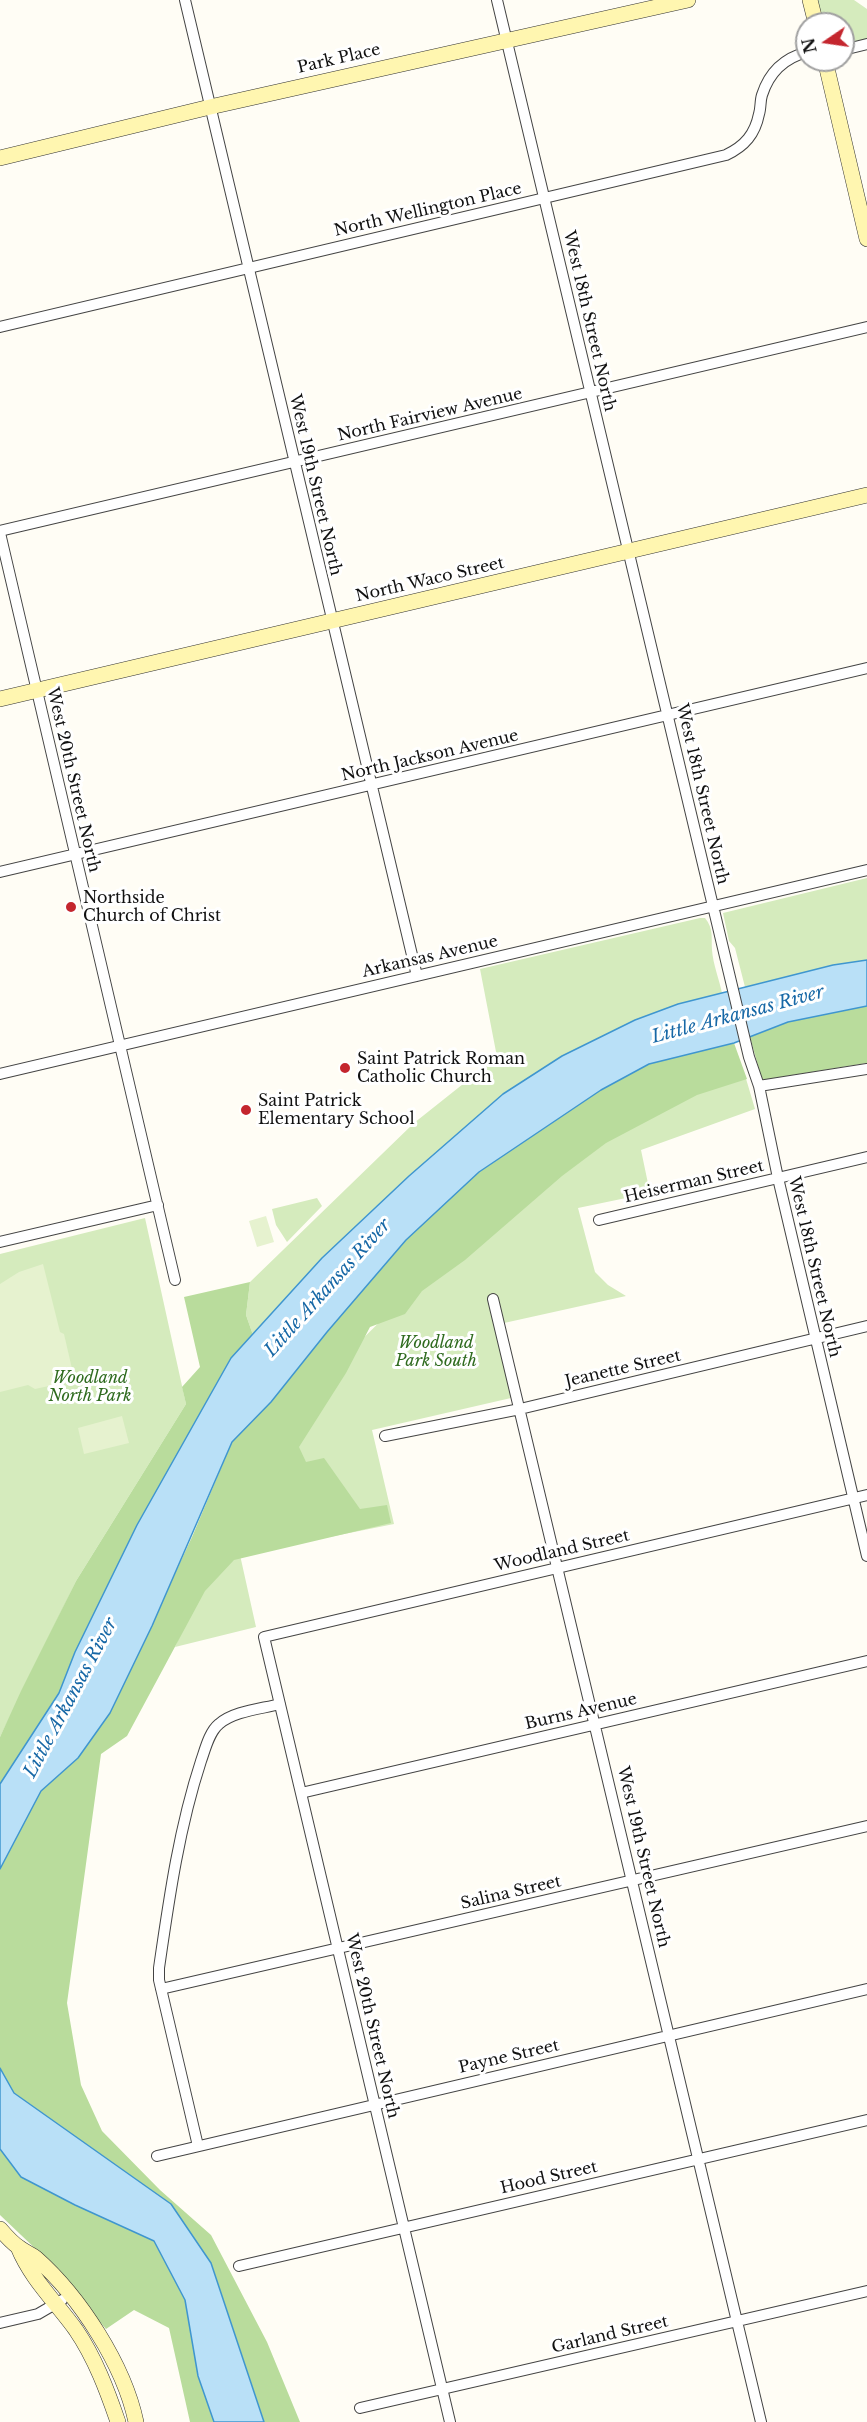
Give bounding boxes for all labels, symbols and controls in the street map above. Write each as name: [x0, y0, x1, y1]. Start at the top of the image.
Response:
north arrow: [795, 12, 855, 72]
text: N: [798, 36, 821, 55]
street label: Park Place: [296, 40, 382, 78]
street label: North Wellington Place: [332, 179, 524, 241]
street label: West 18th Street North: [559, 229, 619, 413]
street label: North Fairview Avenue: [336, 384, 524, 446]
street label: West 19th Street North: [285, 392, 345, 578]
street label: North Waco Street: [354, 554, 506, 606]
street label: West 20th Street North: [42, 686, 104, 874]
street label: West 18th Street North: [672, 702, 732, 886]
street label: North Jackson Avenue: [340, 726, 520, 786]
place label: Northside Church of Christ: [83, 888, 221, 926]
marker: Northside Church of Christ: [64, 900, 78, 914]
street label: Arkansas Avenue: [360, 932, 500, 982]
water label: Little Arkansas River: [649, 982, 827, 1048]
place label: Saint Patrick Roman Catholic Church: [357, 1049, 525, 1087]
marker: Saint Patrick Roman Catholic Church: [338, 1061, 352, 1075]
place label: Saint Patrick Elementary School: [258, 1091, 415, 1129]
marker: Saint Patrick Elementary School: [239, 1103, 253, 1117]
street label: Heiserman Street: [622, 1157, 766, 1207]
street label: West 18th Street North: [784, 1175, 844, 1359]
water label: Little Arkansas River: [261, 1215, 395, 1361]
park label: Woodland Park South: [395, 1333, 477, 1371]
street label: Jeanette Street: [563, 1346, 683, 1392]
park label: Woodland North Park: [49, 1368, 131, 1406]
street label: Woodland Street: [493, 1526, 631, 1576]
water label: Little Arkansas River: [20, 1614, 122, 1782]
street label: Burns Avenue: [523, 1690, 639, 1734]
street label: West 19th Street North: [613, 1764, 673, 1950]
street label: Salina Street: [459, 1872, 563, 1914]
street label: West 20th Street North: [341, 1932, 403, 2120]
street label: Payne Street: [457, 2036, 561, 2078]
street label: Hood Street: [499, 2158, 599, 2198]
street label: Garland Street: [550, 2312, 670, 2358]

